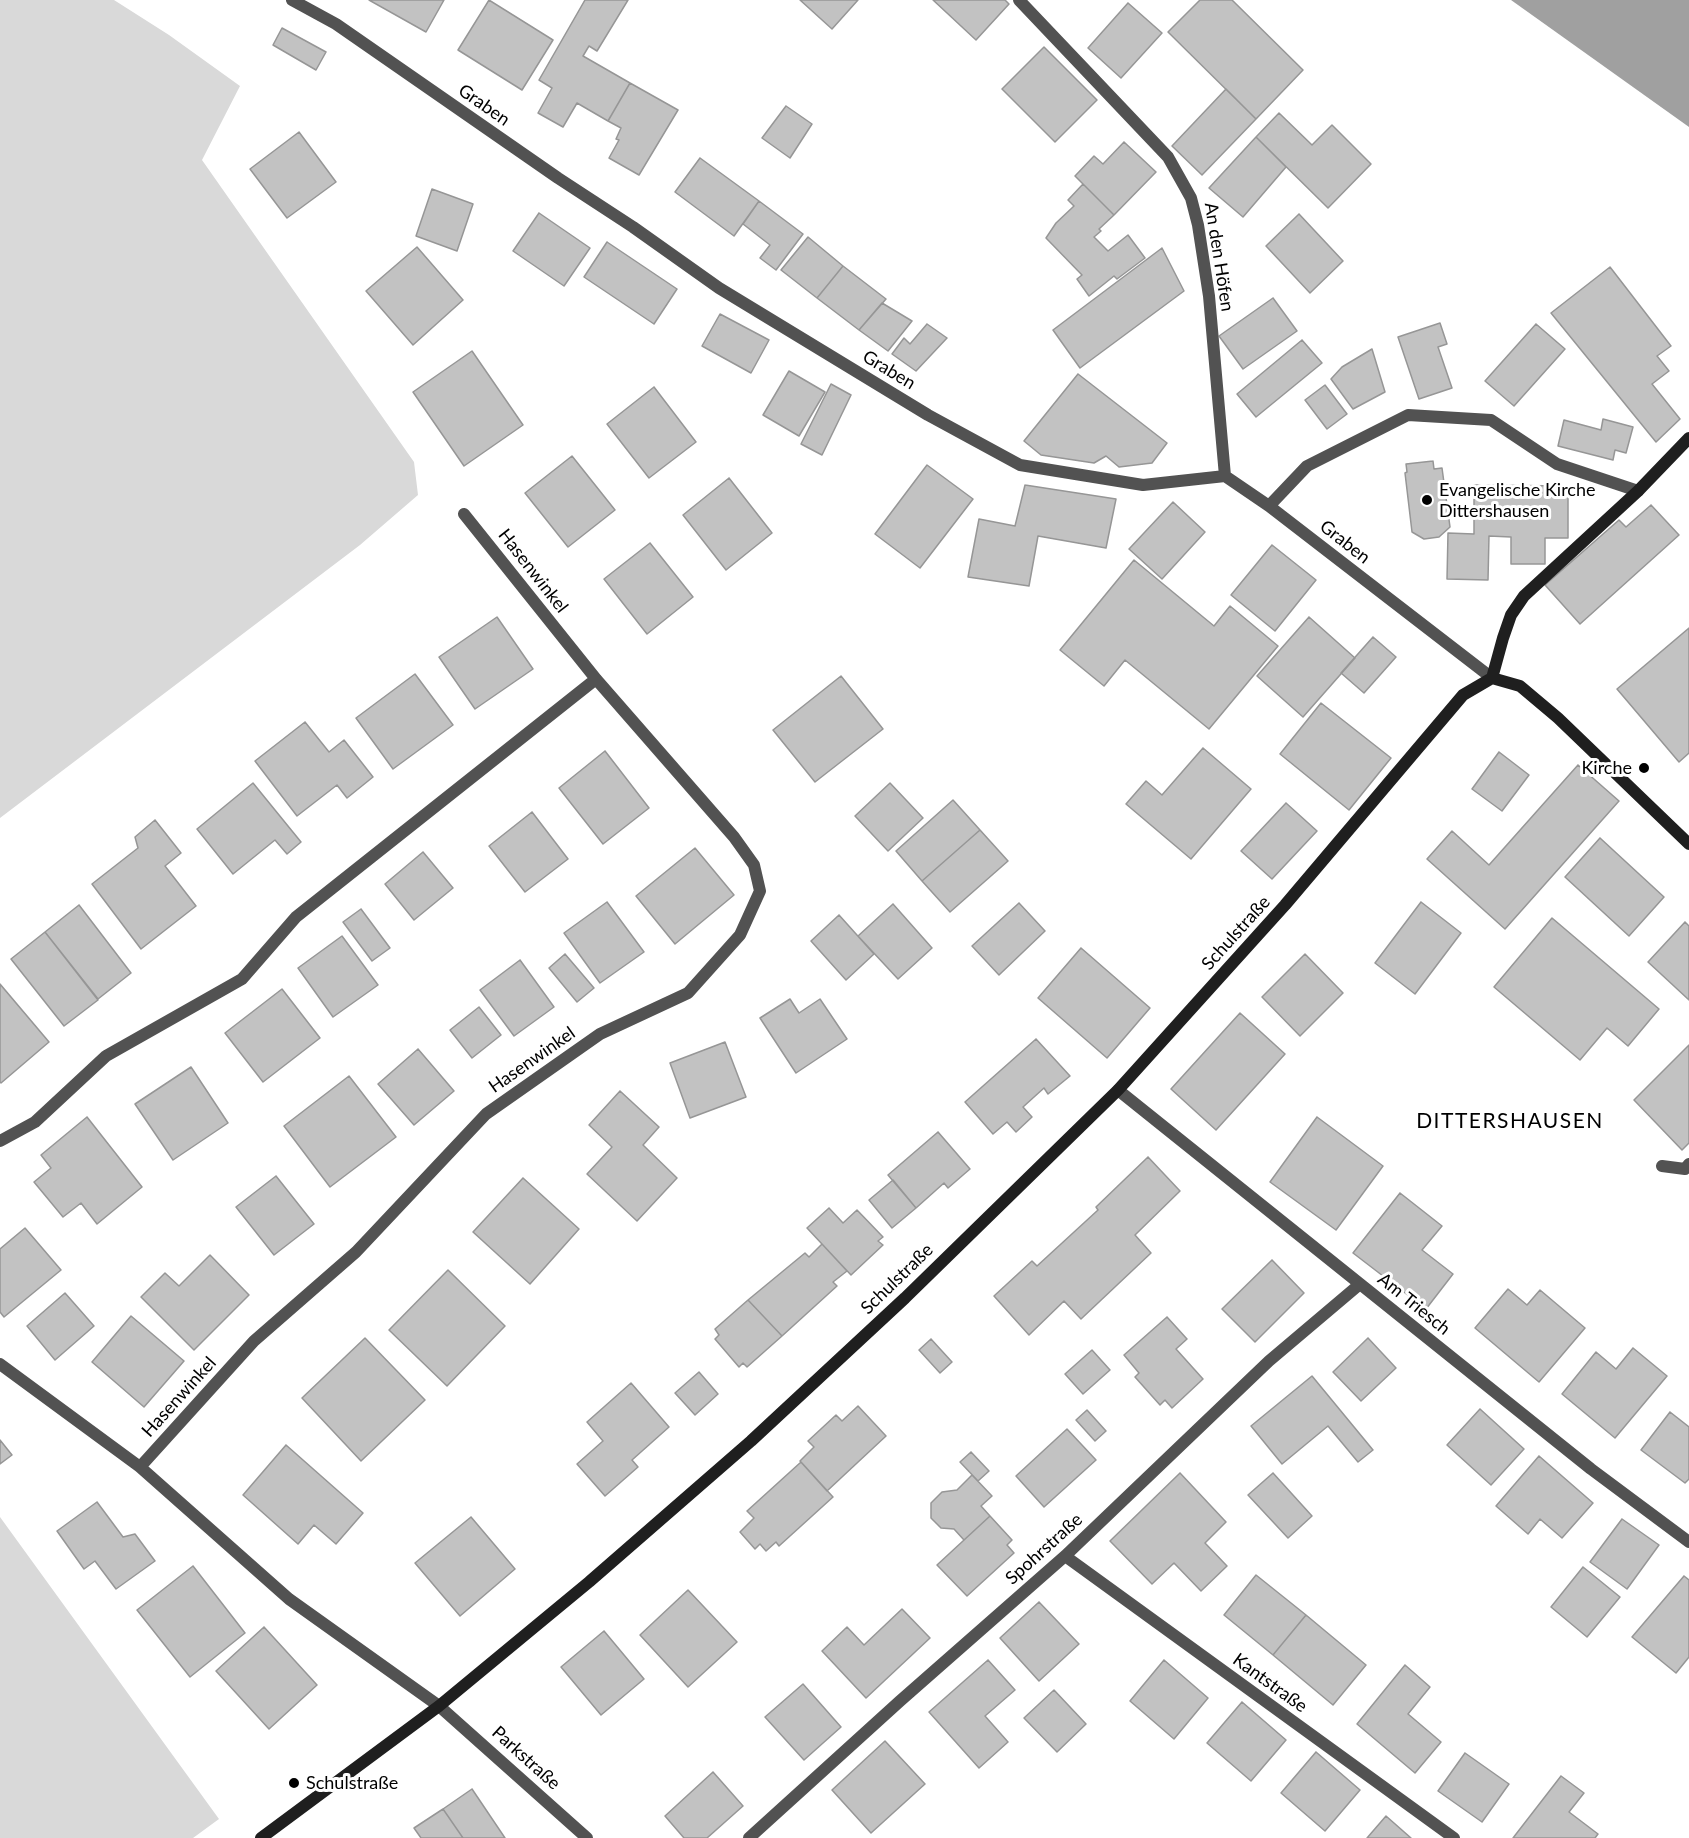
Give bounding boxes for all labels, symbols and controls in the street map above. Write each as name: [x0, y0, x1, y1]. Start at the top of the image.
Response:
street label: Graben: [454, 80, 514, 130]
street label: An den Höfen: [1200, 201, 1238, 313]
street label: Graben: [859, 346, 919, 394]
place label: Evangelische Kirche Dittershausen: [1439, 479, 1595, 522]
marker: Evangelische Kirche Dittershausen: [1420, 493, 1434, 507]
street label: Graben: [1316, 516, 1374, 568]
street label: Hasenwinkel: [494, 525, 572, 617]
place label: Kirche: [1581, 757, 1632, 779]
marker: Kirche: [1637, 761, 1651, 775]
street label: Schulstraße: [1197, 892, 1275, 974]
street label: Hasenwinkel: [485, 1022, 579, 1098]
district label: DITTERSHAUSEN: [1416, 1108, 1604, 1134]
street label: Schulstraße: [856, 1239, 938, 1319]
street label: Am Triesch: [1373, 1268, 1455, 1340]
street label: Hasenwinkel: [137, 1352, 221, 1442]
street label: Spohrstraße: [1001, 1509, 1087, 1589]
street label: Kantstraße: [1229, 1649, 1311, 1717]
street label: Parkstraße: [487, 1722, 565, 1794]
place label: Schulstraße: [306, 1772, 398, 1794]
marker: Schulstraße: [287, 1776, 301, 1790]

